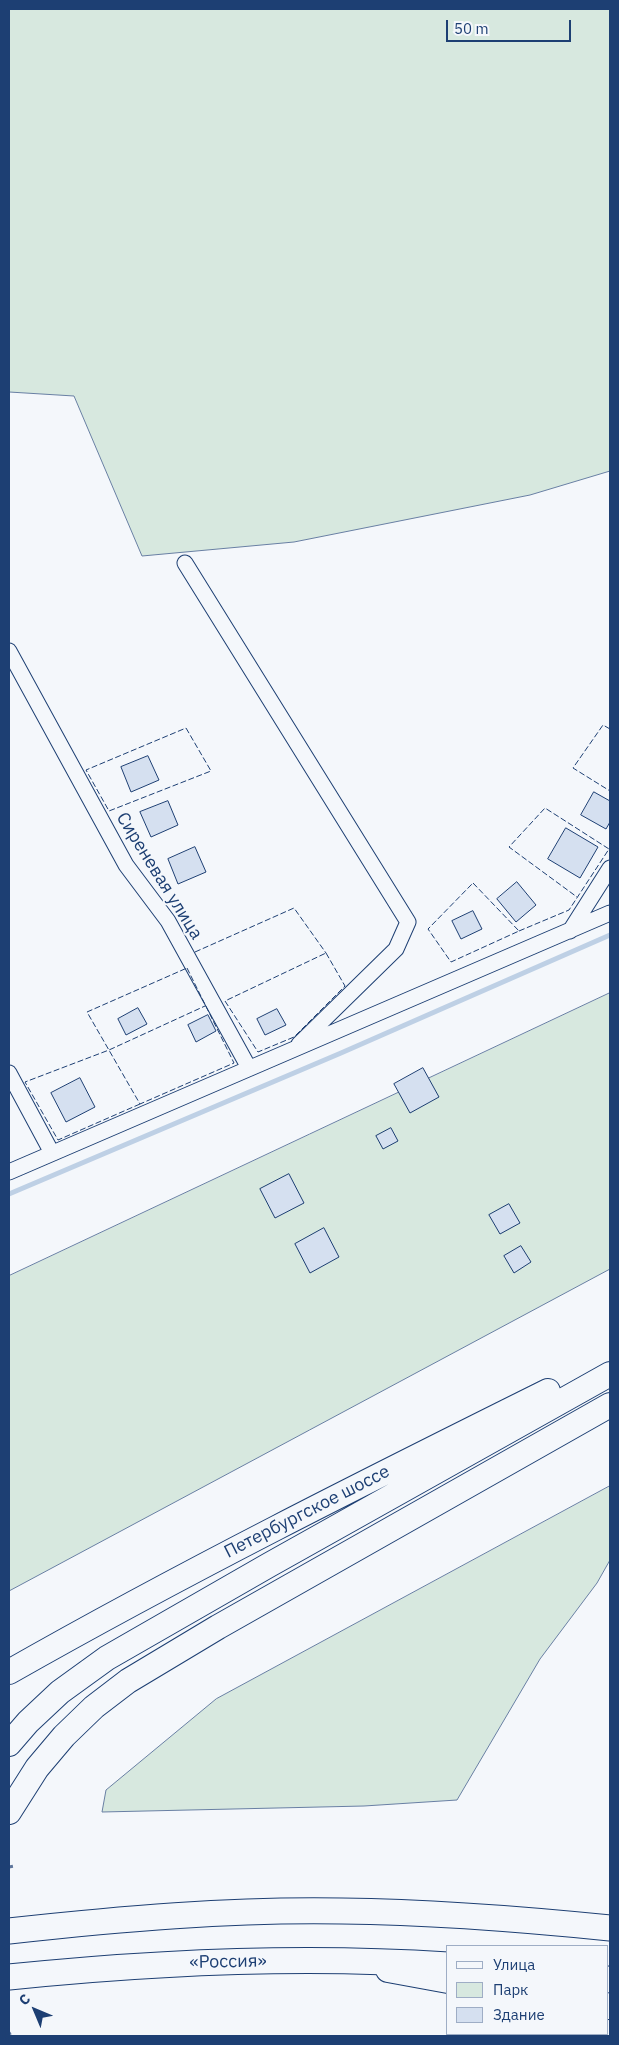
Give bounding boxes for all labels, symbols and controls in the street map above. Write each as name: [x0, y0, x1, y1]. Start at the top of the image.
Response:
scale bar: [449, 10, 574, 42]
text: 50 m: [454, 19, 489, 38]
street label: Сиреневая улица: [111, 808, 207, 944]
street label: Петербургское шоссе: [221, 1461, 393, 1563]
legend: [446, 1945, 609, 2035]
street label: «Россия»: [189, 1951, 267, 1973]
text: Улица: [493, 1955, 535, 1974]
text: Парк: [493, 1980, 528, 1999]
north arrow: [10, 1985, 60, 2035]
text: С: [15, 1990, 34, 2009]
text: Здание: [493, 2005, 545, 2024]

